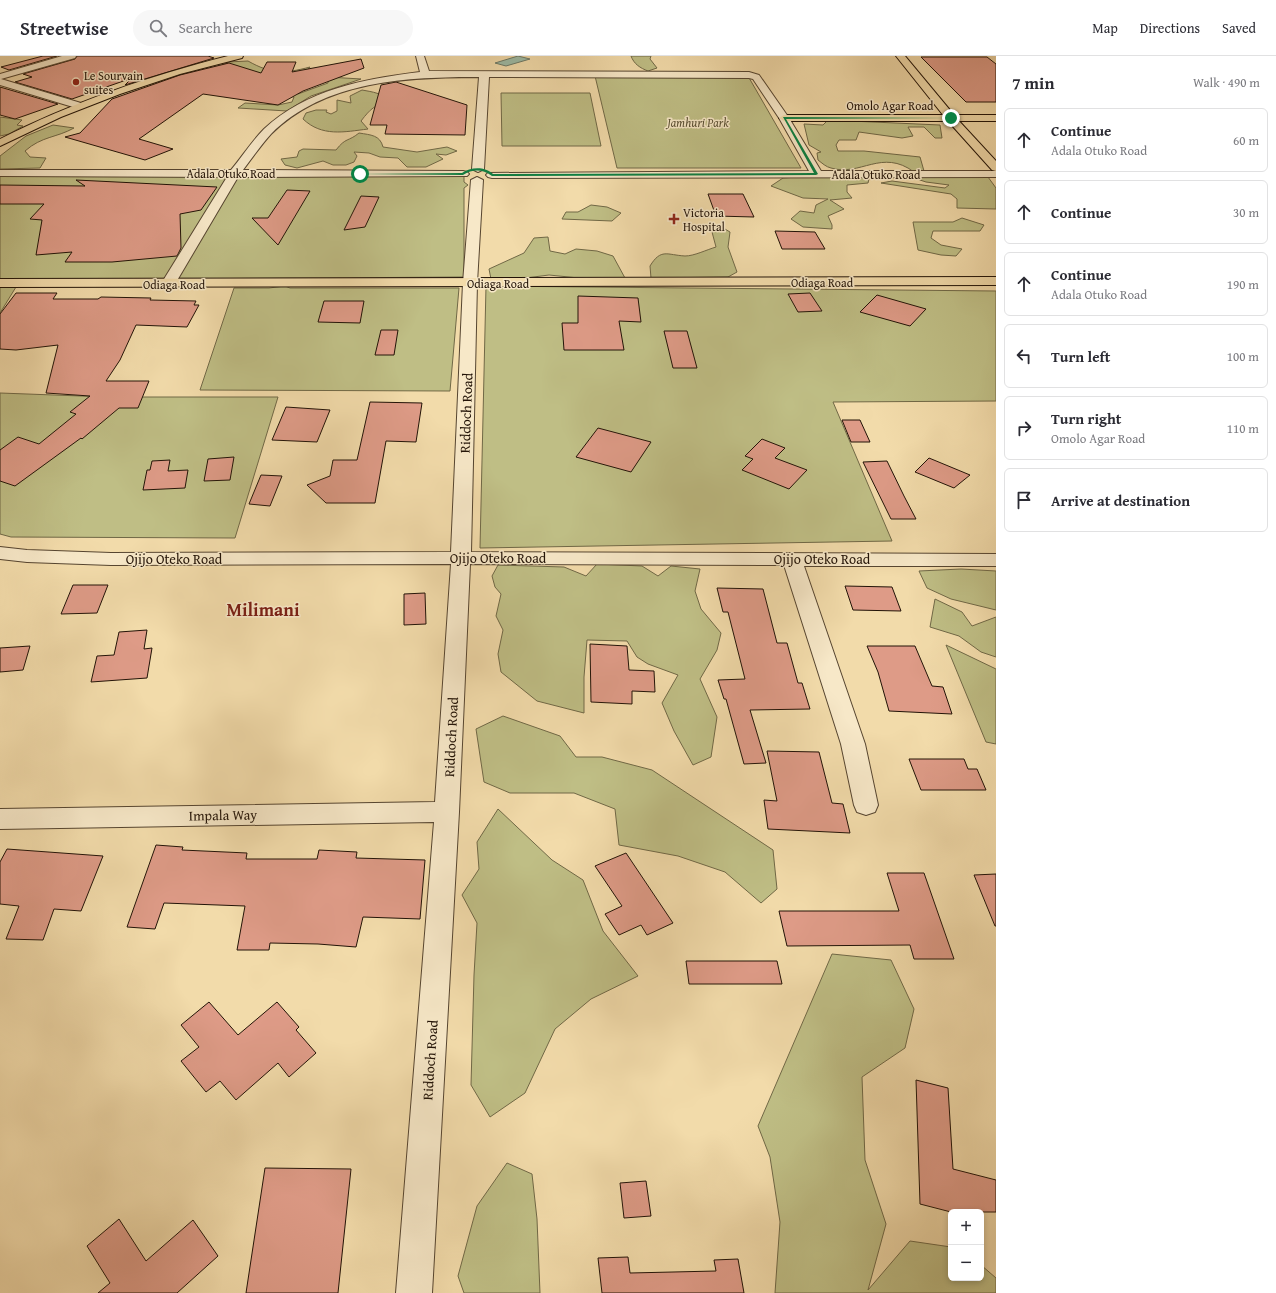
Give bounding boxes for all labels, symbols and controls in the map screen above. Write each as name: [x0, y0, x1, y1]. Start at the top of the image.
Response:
search box: [133, 10, 413, 46]
text: Streetwise: [20, 14, 109, 42]
icon: search: [147, 17, 169, 39]
text: Search here: [179, 17, 253, 38]
text: Map: [1092, 18, 1118, 38]
text: Directions: [1140, 18, 1200, 38]
text: Saved: [1222, 18, 1256, 38]
place label: Le Sourvain suites: [84, 67, 143, 98]
text: 7 min: [1012, 70, 1054, 95]
text: Walk · 490 m: [1193, 73, 1260, 92]
marker: Le Sourvain suites: [71, 77, 81, 87]
street label: Omolo Agar Road: [847, 97, 934, 114]
route end: [942, 109, 960, 127]
park label: Jamhuri Park: [665, 114, 729, 131]
text: Continue: [1051, 120, 1112, 141]
icon: ahead: [1013, 129, 1035, 151]
text: 60 m: [1233, 131, 1259, 150]
text: Adala Otuko Road: [1051, 141, 1147, 160]
street label: Adala Otuko Road: [187, 165, 276, 182]
route start: [351, 165, 369, 183]
street label: Adala Otuko Road: [832, 166, 921, 183]
icon: ahead: [1013, 201, 1035, 223]
text: Continue: [1051, 202, 1112, 223]
text: 30 m: [1233, 203, 1259, 222]
place label: Victoria Hospital: [683, 204, 726, 235]
marker: Victoria Hospital: [668, 213, 680, 225]
text: Continue: [1051, 264, 1112, 285]
icon: ahead: [1013, 273, 1035, 295]
street label: Odiaga Road: [791, 274, 854, 291]
street label: Odiaga Road: [467, 275, 530, 292]
text: 190 m: [1227, 275, 1259, 294]
street label: Odiaga Road: [143, 276, 206, 293]
text: Adala Otuko Road: [1051, 285, 1147, 304]
icon: left: [1013, 345, 1035, 367]
text: Turn left: [1051, 346, 1110, 367]
text: 100 m: [1227, 347, 1259, 366]
street label: Riddoch Road: [455, 372, 477, 453]
text: Turn right: [1051, 408, 1122, 429]
icon: right: [1013, 417, 1035, 439]
text: 110 m: [1227, 419, 1259, 438]
text: Omolo Agar Road: [1051, 429, 1145, 448]
icon: arrive: [1013, 489, 1035, 511]
text: Arrive at destination: [1051, 490, 1190, 511]
street label: Ojijo Oteko Road: [450, 548, 547, 568]
street label: Ojijo Oteko Road: [126, 549, 223, 569]
street label: Ojijo Oteko Road: [774, 549, 871, 569]
district label: Milimani: [226, 596, 300, 623]
street label: Riddoch Road: [439, 696, 463, 778]
street label: Impala Way: [189, 804, 257, 826]
street label: Riddoch Road: [417, 1019, 443, 1101]
map controls: [948, 1209, 984, 1281]
button: +: [948, 1209, 984, 1245]
button: −: [948, 1245, 984, 1281]

